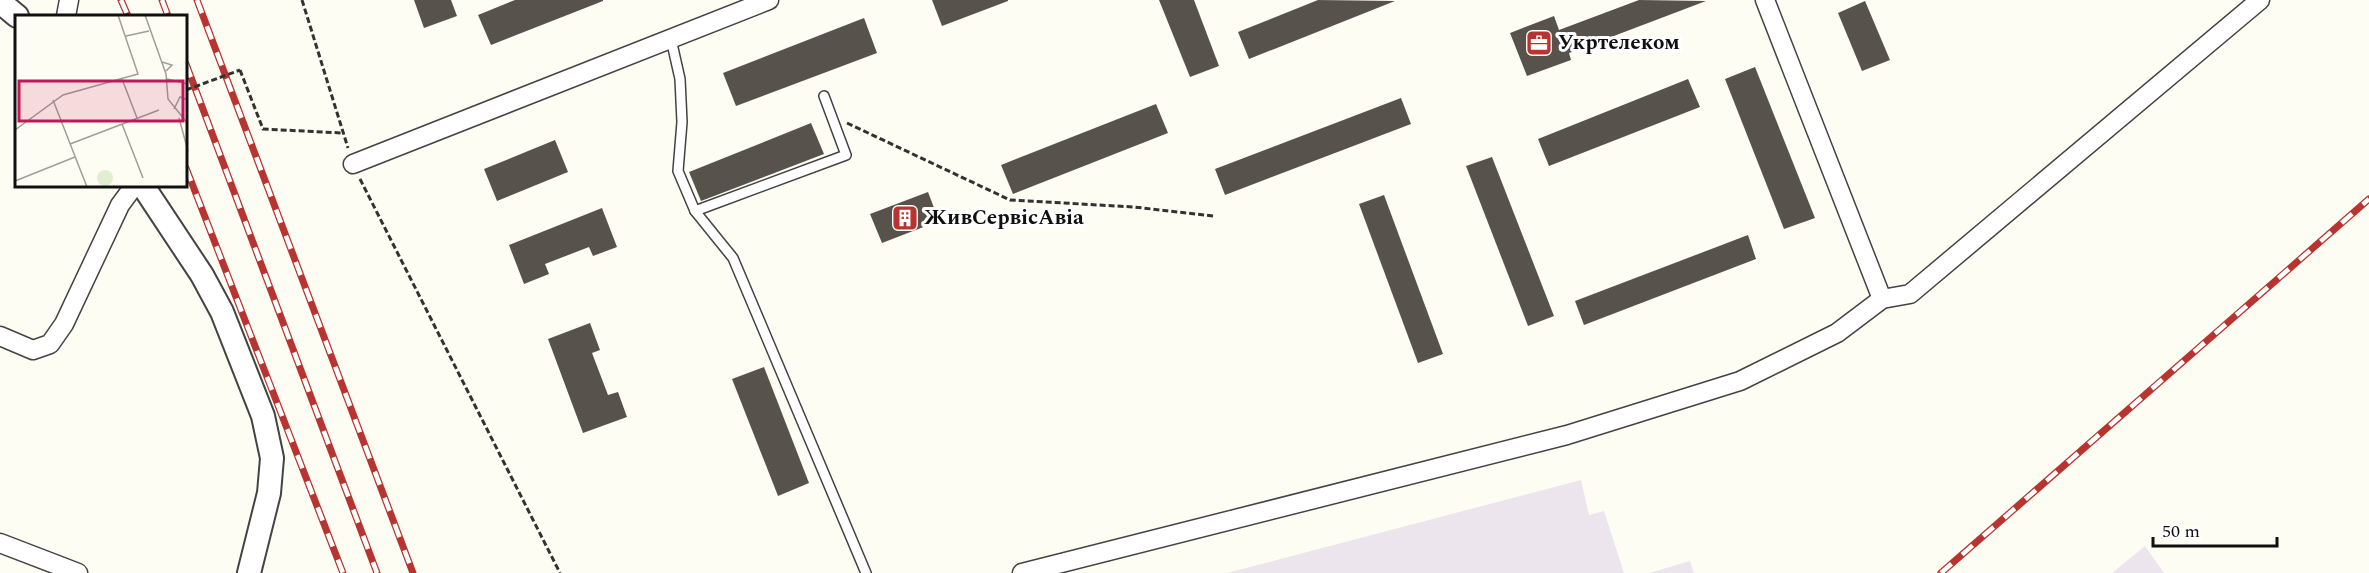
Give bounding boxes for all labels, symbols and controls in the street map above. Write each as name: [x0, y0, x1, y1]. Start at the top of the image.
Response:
inset map: [15, 15, 188, 188]
place label: Укртелеком: [1558, 27, 1680, 59]
office icon: Укртелеком: [1524, 28, 1554, 58]
place label: ЖивСервісАвіа: [924, 202, 1084, 234]
building icon: ЖивСервісАвіа: [890, 203, 920, 233]
scale bar: [2153, 510, 2278, 548]
text: 50 m: [2162, 518, 2200, 545]

